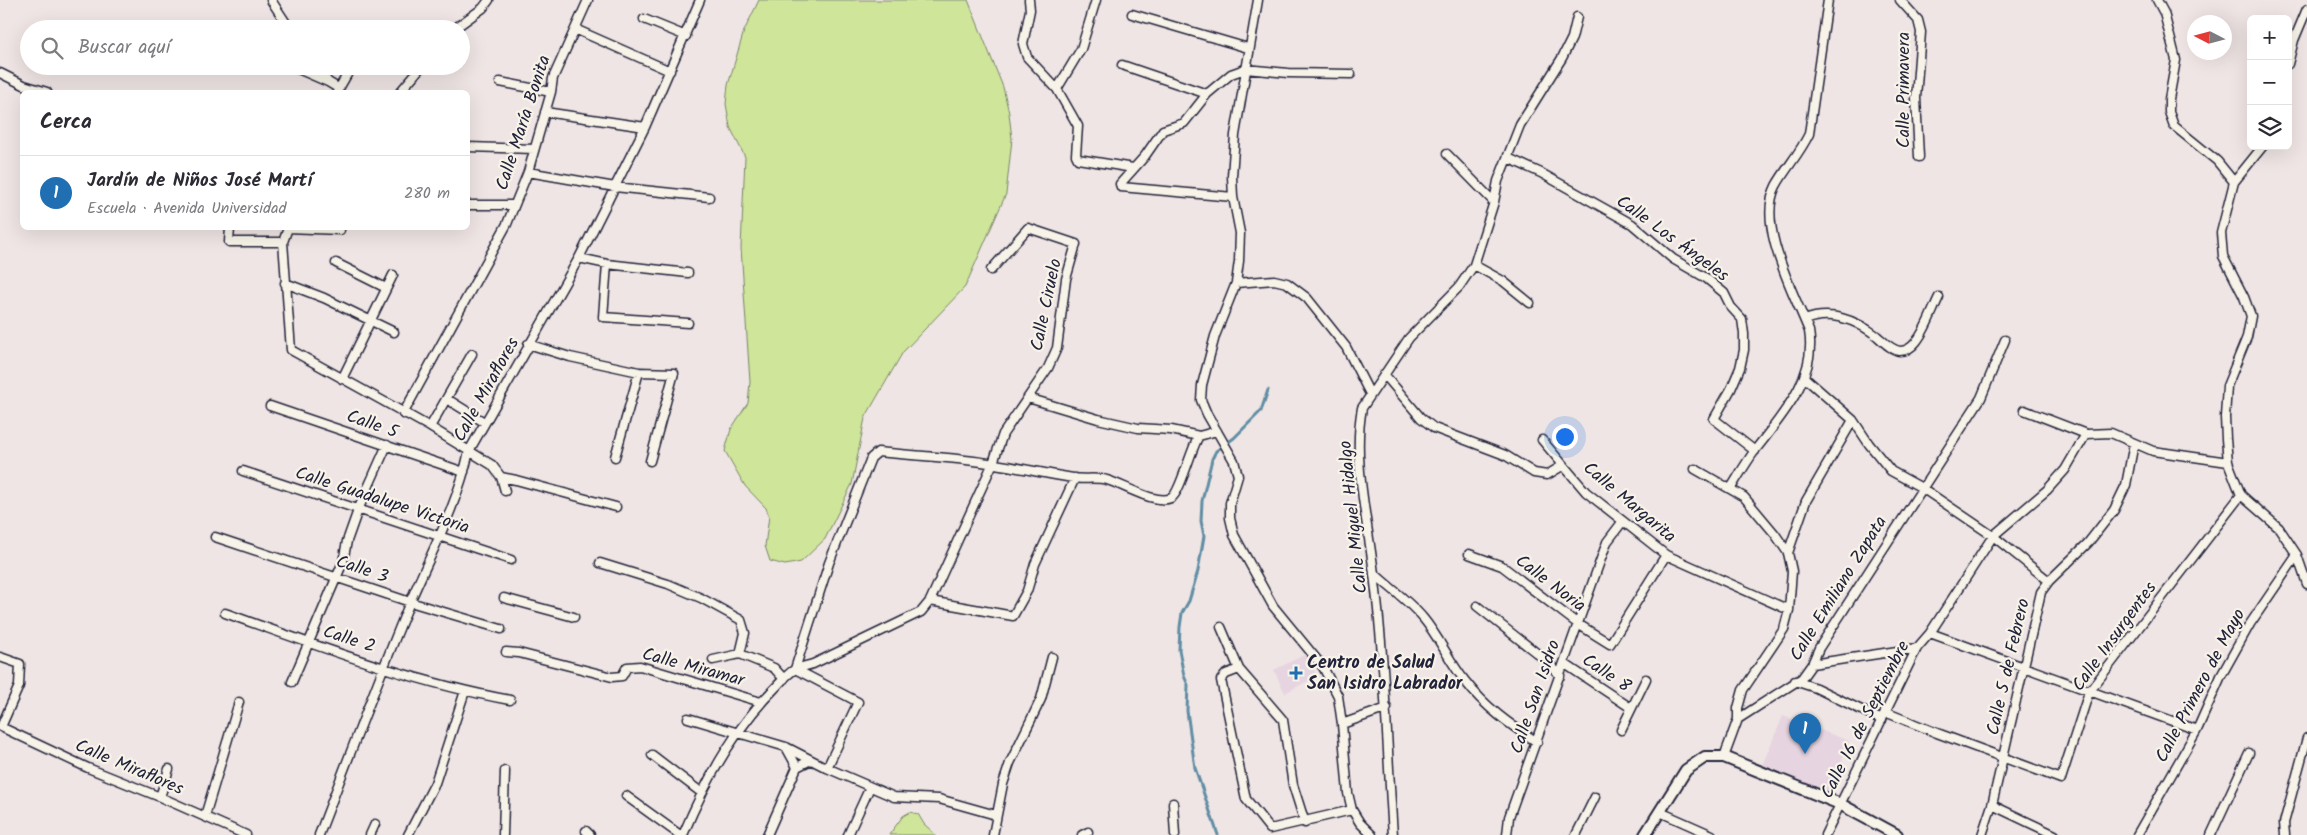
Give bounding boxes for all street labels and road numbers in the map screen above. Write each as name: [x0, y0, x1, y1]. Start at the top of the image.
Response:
street label: Calle Primavera: [1890, 32, 1919, 148]
street label: Calle María Bonita: [488, 52, 560, 194]
street label: Calle Los Ángeles: [1609, 188, 1735, 290]
street label: Calle Ciruelo: [1023, 256, 1071, 354]
street label: Calle Miraflores: [446, 332, 528, 448]
street label: Calle 5: [342, 403, 403, 448]
street label: Calle Miguel Hidalgo: [1332, 439, 1376, 595]
street label: Calle Margarita: [1576, 455, 1682, 551]
street label: Calle Guadalupe Victoria: [291, 459, 473, 543]
street label: Calle Emiliano Zapata: [1783, 511, 1895, 667]
street label: Calle 3: [332, 548, 392, 592]
street label: Calle Noria: [1508, 548, 1592, 620]
street label: Calle Insurgentes: [2065, 576, 2165, 698]
street label: Calle 5 de Febrero: [1979, 596, 2039, 738]
street label: Calle Primero de Mayo: [2148, 604, 2254, 768]
street label: Calle 2: [319, 618, 379, 662]
street label: Calle San Isidro: [1503, 636, 1569, 758]
street label: Calle 16 de Septiembre: [1814, 636, 1918, 804]
street label: Calle Miramar: [639, 640, 748, 696]
street label: Calle 8: [1575, 647, 1637, 701]
street label: Calle Miraflores: [70, 732, 188, 804]

